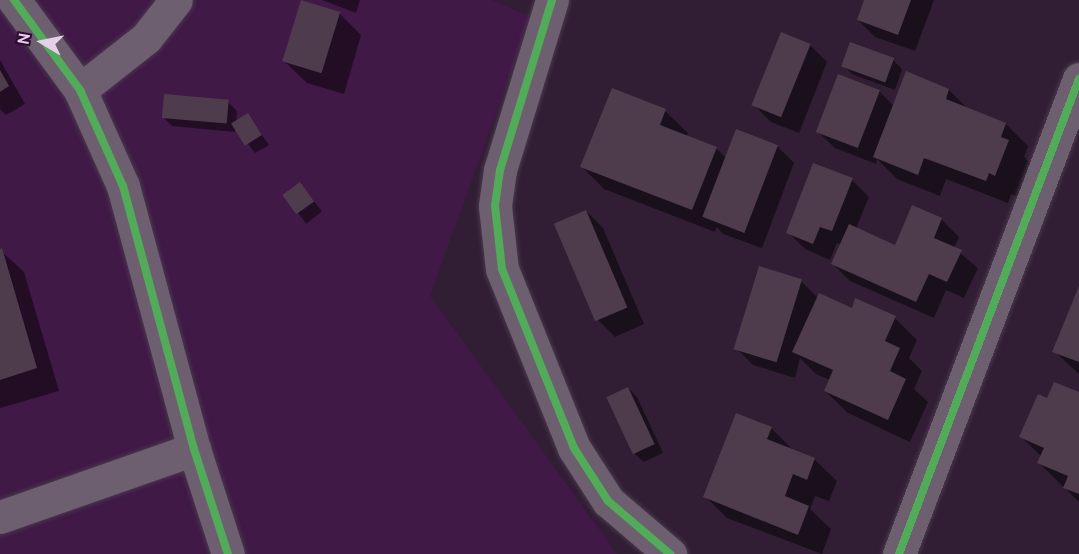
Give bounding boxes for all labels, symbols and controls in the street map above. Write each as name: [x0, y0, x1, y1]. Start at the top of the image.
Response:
north arrow: [12, 12, 72, 72]
text: N: [13, 32, 34, 46]

